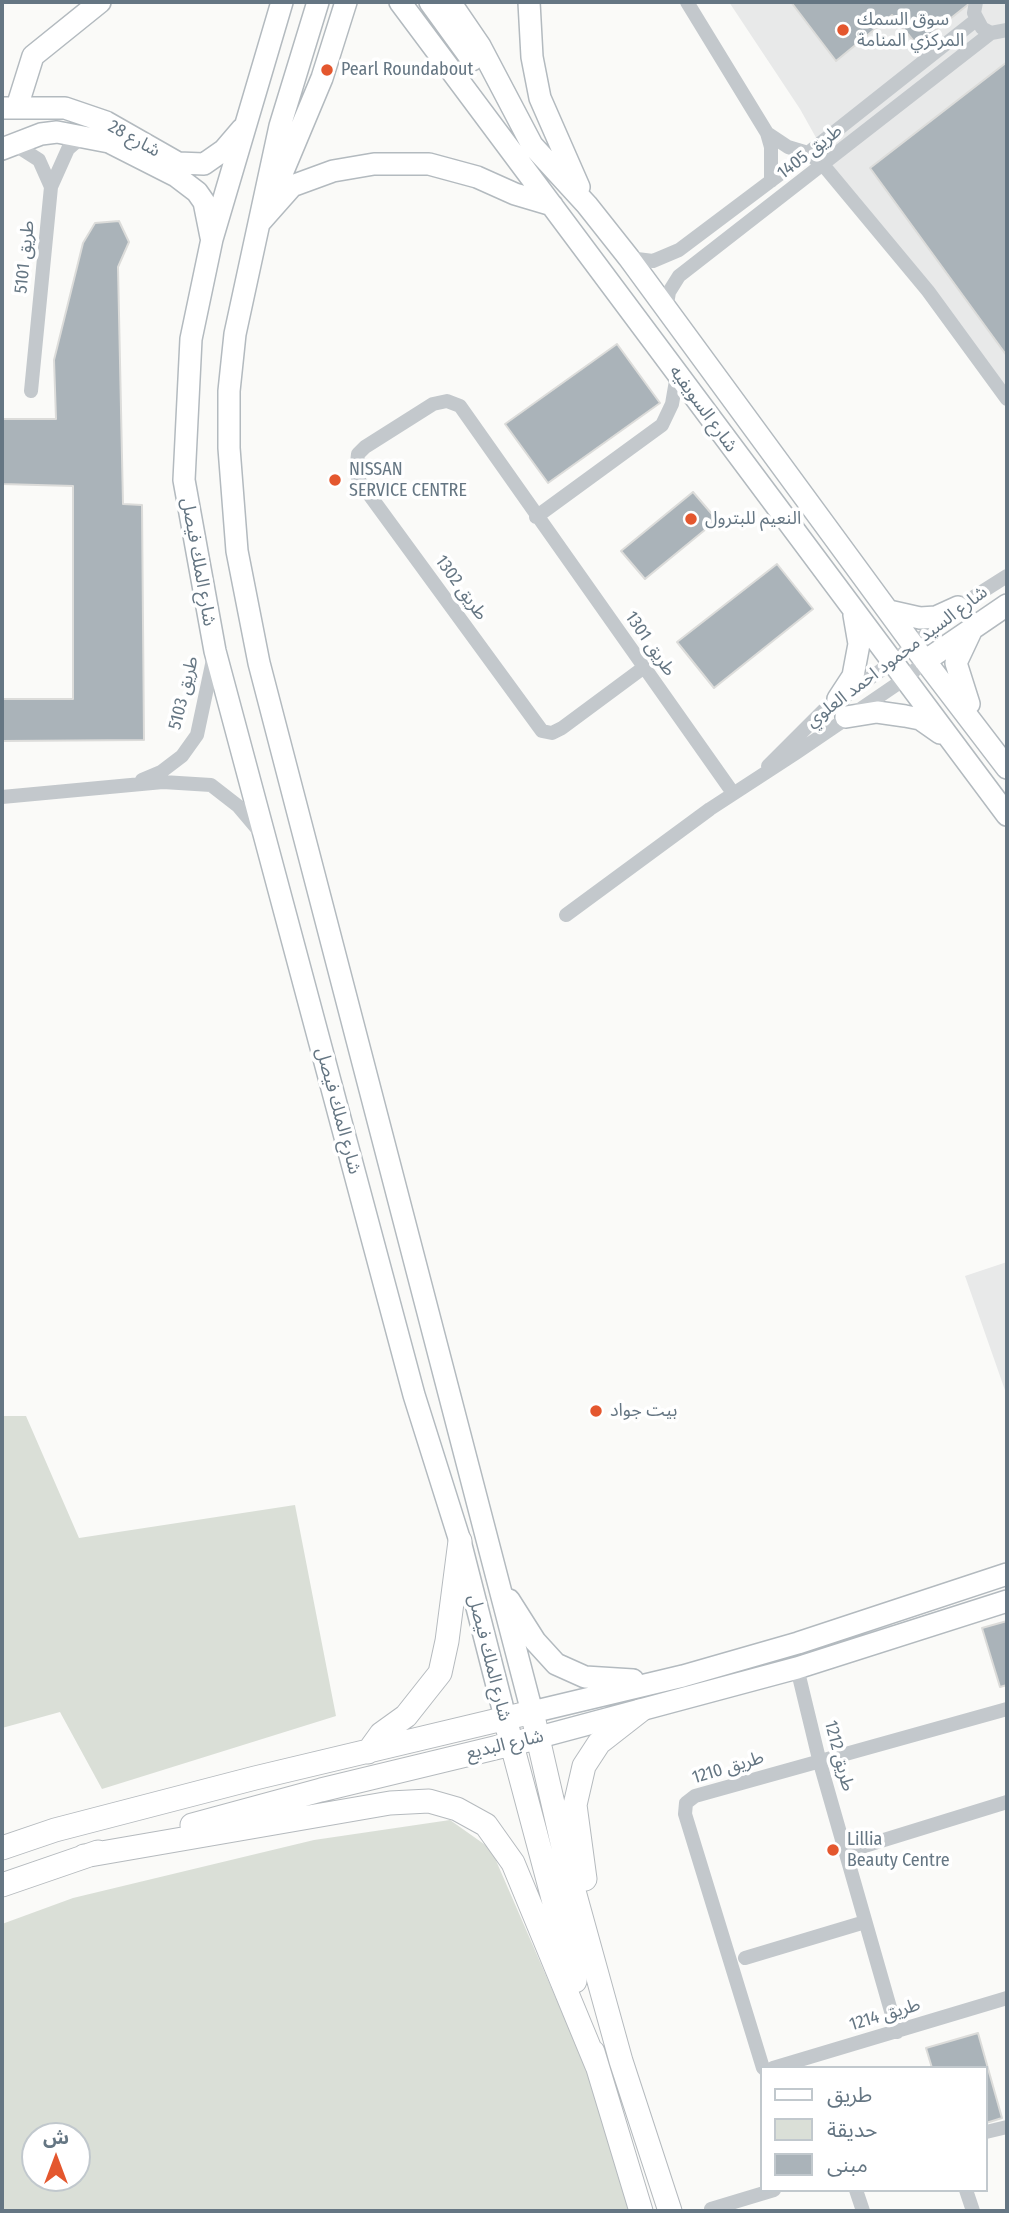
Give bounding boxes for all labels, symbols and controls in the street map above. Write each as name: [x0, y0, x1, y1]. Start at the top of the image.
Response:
place label: سوق السمك المركزي المنامة: [857, 9, 964, 52]
marker: سوق السمك المركزي المنامة: [835, 22, 851, 38]
place label: Pearl Roundabout: [341, 59, 473, 81]
marker: Pearl Roundabout: [319, 62, 335, 78]
street label: شارع 28: [104, 116, 164, 162]
street label: طريق 1405: [773, 120, 847, 184]
street label: طريق 5101: [10, 219, 40, 295]
street label: شارع السويفيه: [664, 361, 742, 457]
place label: NISSAN SERVICE CENTRE: [349, 459, 467, 502]
marker: NISSAN SERVICE CENTRE: [327, 472, 343, 488]
street label: شارع الملك فيصل: [176, 496, 220, 628]
place label: النعيم للبترول: [705, 508, 801, 530]
marker: النعيم للبترول: [683, 511, 699, 527]
street label: طريق 1302: [430, 551, 492, 625]
street label: شارع السيد محمود احمد العلوي: [802, 582, 992, 732]
street label: طريق 1301: [620, 607, 680, 681]
street label: طريق 5103: [164, 654, 204, 732]
street label: شارع الملك فيصل: [311, 1045, 365, 1177]
place label: بيت جواد: [610, 1400, 677, 1422]
marker: بيت جواد: [588, 1403, 604, 1419]
street label: شارع الملك فيصل: [463, 1592, 515, 1724]
street label: طريق 1212: [819, 1718, 859, 1794]
street label: شارع البديع: [464, 1726, 546, 1764]
street label: طريق 1210: [690, 1747, 766, 1789]
place label: Lillia Beauty Centre: [847, 1829, 950, 1871]
marker: Lillia Beauty Centre: [825, 1842, 841, 1858]
street label: طريق 1214: [847, 1994, 923, 2036]
legend: [760, 2066, 988, 2192]
text: طريق: [827, 2082, 872, 2108]
text: حديقة: [827, 2117, 877, 2143]
north arrow: [21, 2122, 91, 2192]
text: ش: [43, 2126, 69, 2149]
text: مبنى: [827, 2152, 868, 2178]

